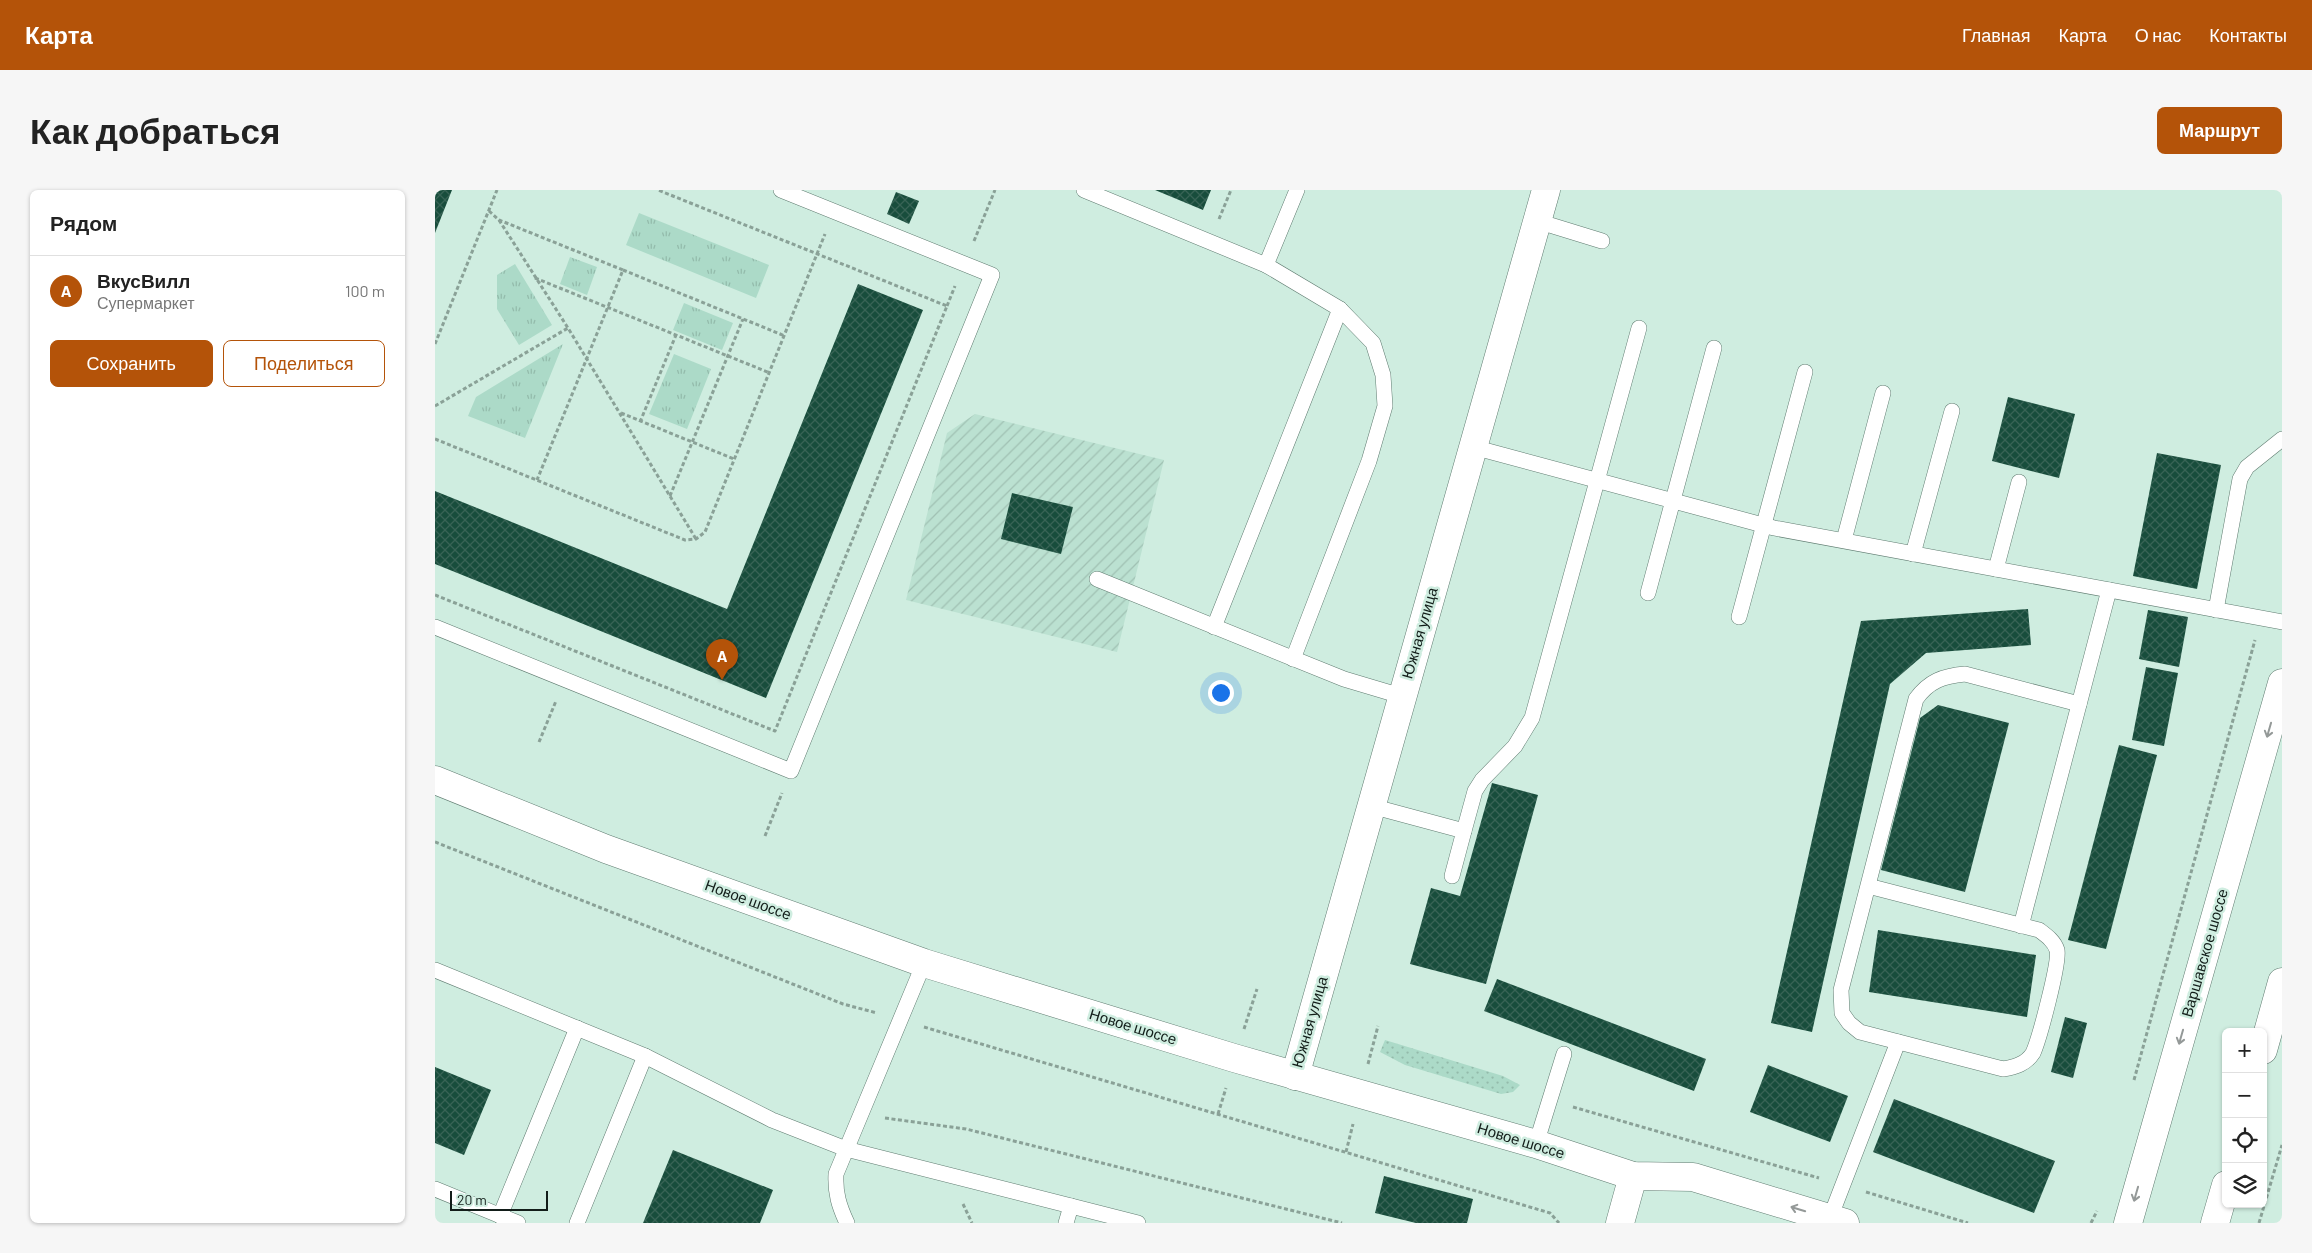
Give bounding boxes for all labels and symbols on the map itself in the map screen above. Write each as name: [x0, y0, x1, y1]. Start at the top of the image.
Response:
street label: Южная улица: [1397, 584, 1441, 680]
pin: A: [706, 639, 738, 680]
your location: [1208, 680, 1234, 706]
one-way arrow: [2263, 721, 2273, 737]
street label: Новое шоссе: [703, 875, 794, 923]
street label: Варшавское шоссе: [2177, 887, 2231, 1019]
street label: Южная улица: [1287, 973, 1331, 1069]
street label: Новое шоссе: [1087, 1004, 1179, 1048]
one-way arrow: [2175, 1029, 2185, 1045]
street label: Новое шоссе: [1475, 1118, 1567, 1162]
one-way arrow: [2131, 1185, 2141, 1201]
scale bar: [450, 1188, 547, 1211]
one-way arrow: [1790, 1203, 1806, 1213]

